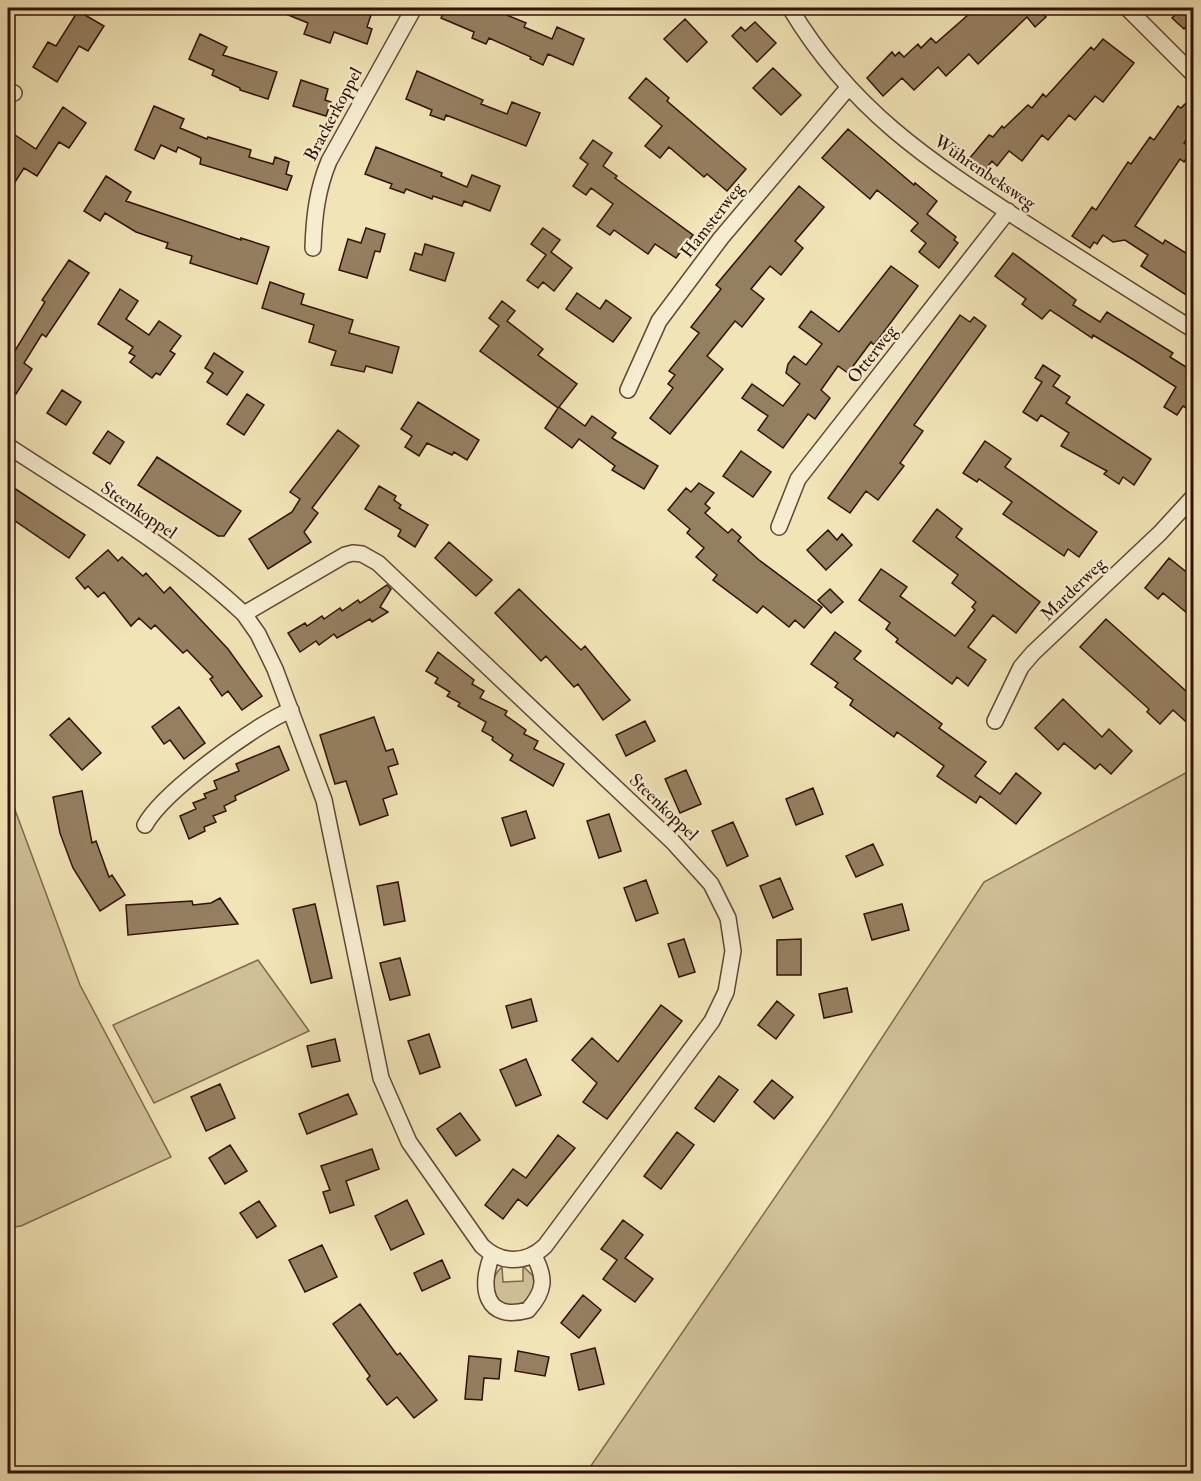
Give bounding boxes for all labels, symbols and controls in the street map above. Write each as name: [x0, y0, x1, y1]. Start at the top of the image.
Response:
street label: Brackerkoppel: [299, 63, 368, 165]
street label: Wührenbeksweg: [929, 129, 1041, 216]
street label: Hamsterweg: [676, 177, 750, 263]
street label: Otterweg: [842, 320, 903, 388]
street label: Steenkoppel: [96, 476, 182, 545]
street label: Marderweg: [1036, 552, 1112, 626]
street label: Steenkoppel: [624, 769, 703, 846]

